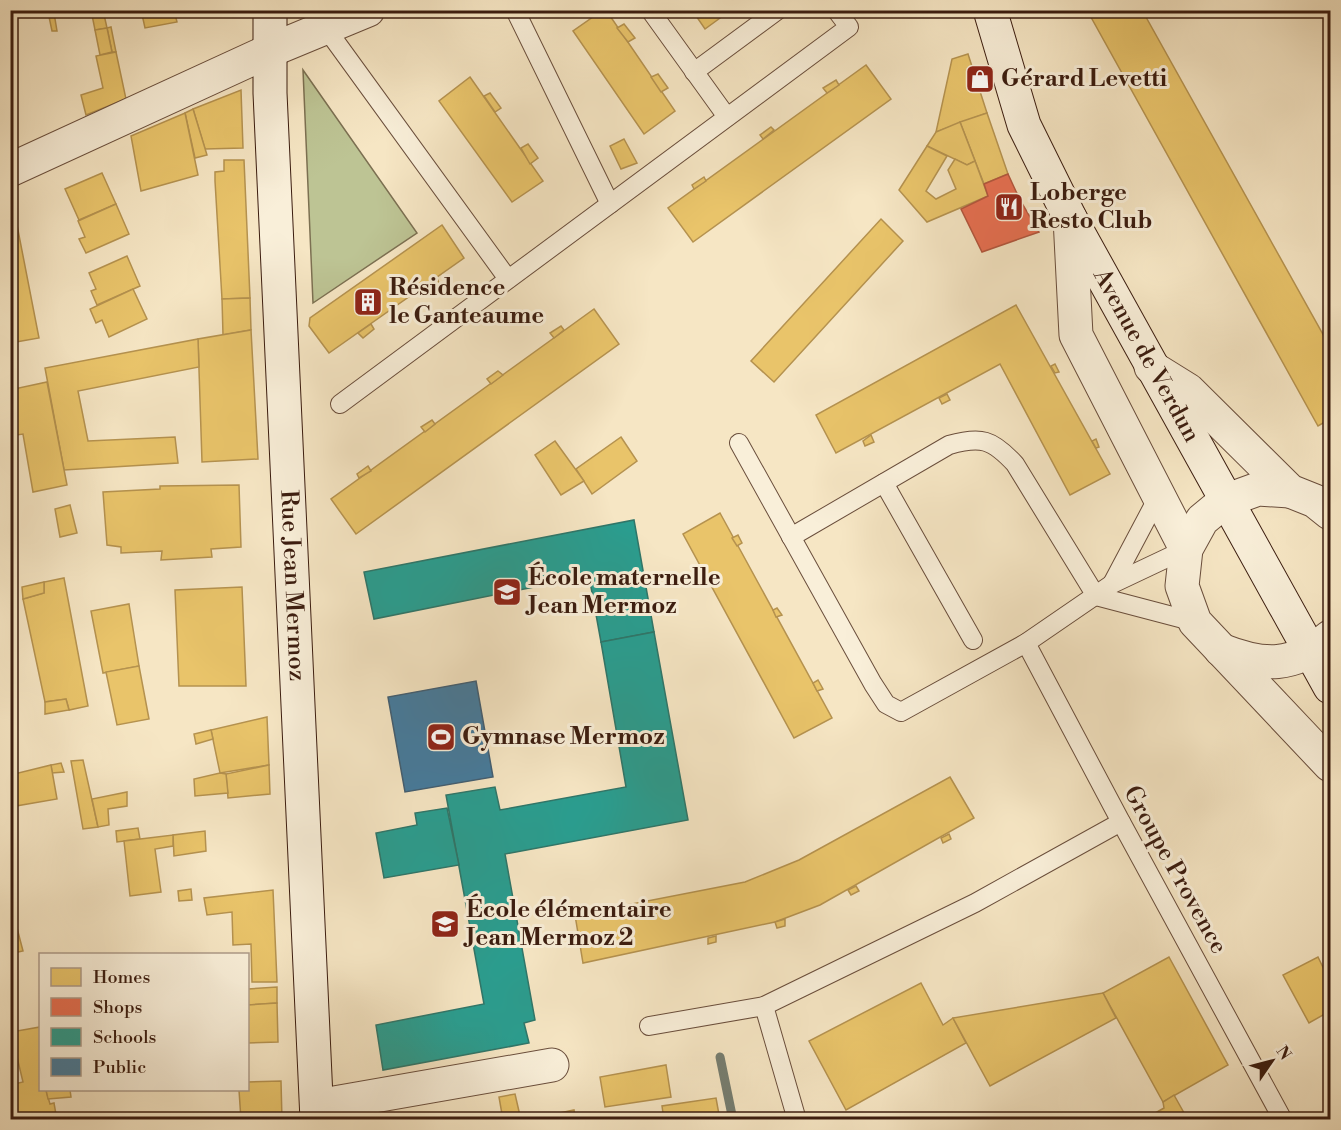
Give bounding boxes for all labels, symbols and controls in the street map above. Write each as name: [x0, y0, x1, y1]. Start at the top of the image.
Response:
shop icon: Gérard Levetti: [964, 63, 996, 95]
place label: Gérard Levetti: [1001, 64, 1167, 94]
place label: Loberge Resto Club: [1030, 178, 1152, 236]
restaurant icon: Loberge Resto Club: [993, 191, 1025, 223]
street label: Avenue de Verdun: [1086, 263, 1206, 448]
place label: Résidence le Ganteaume: [389, 273, 544, 331]
building icon: Résidence le Ganteaume: [352, 286, 384, 318]
street label: Rue Jean Mermoz: [273, 489, 312, 682]
place label: École maternelle Jean Mermoz: [525, 561, 721, 621]
school or university icon: École maternelle Jean Mermoz: [491, 576, 523, 608]
sports icon: Gymnase Mermoz: [425, 721, 457, 753]
place label: Gymnase Mermoz: [462, 722, 665, 752]
street label: Groupe Provence: [1116, 781, 1234, 959]
place label: École élémentaire Jean Mermoz 2: [463, 893, 672, 953]
school or university icon: École élémentaire Jean Mermoz 2: [429, 908, 461, 940]
legend: [39, 953, 249, 1091]
text: Homes: [93, 966, 150, 989]
text: Shops: [93, 996, 143, 1019]
text: Schools: [93, 1026, 157, 1049]
north arrow: [1242, 1031, 1302, 1091]
text: N: [1272, 1042, 1295, 1064]
text: Public: [93, 1056, 146, 1079]

